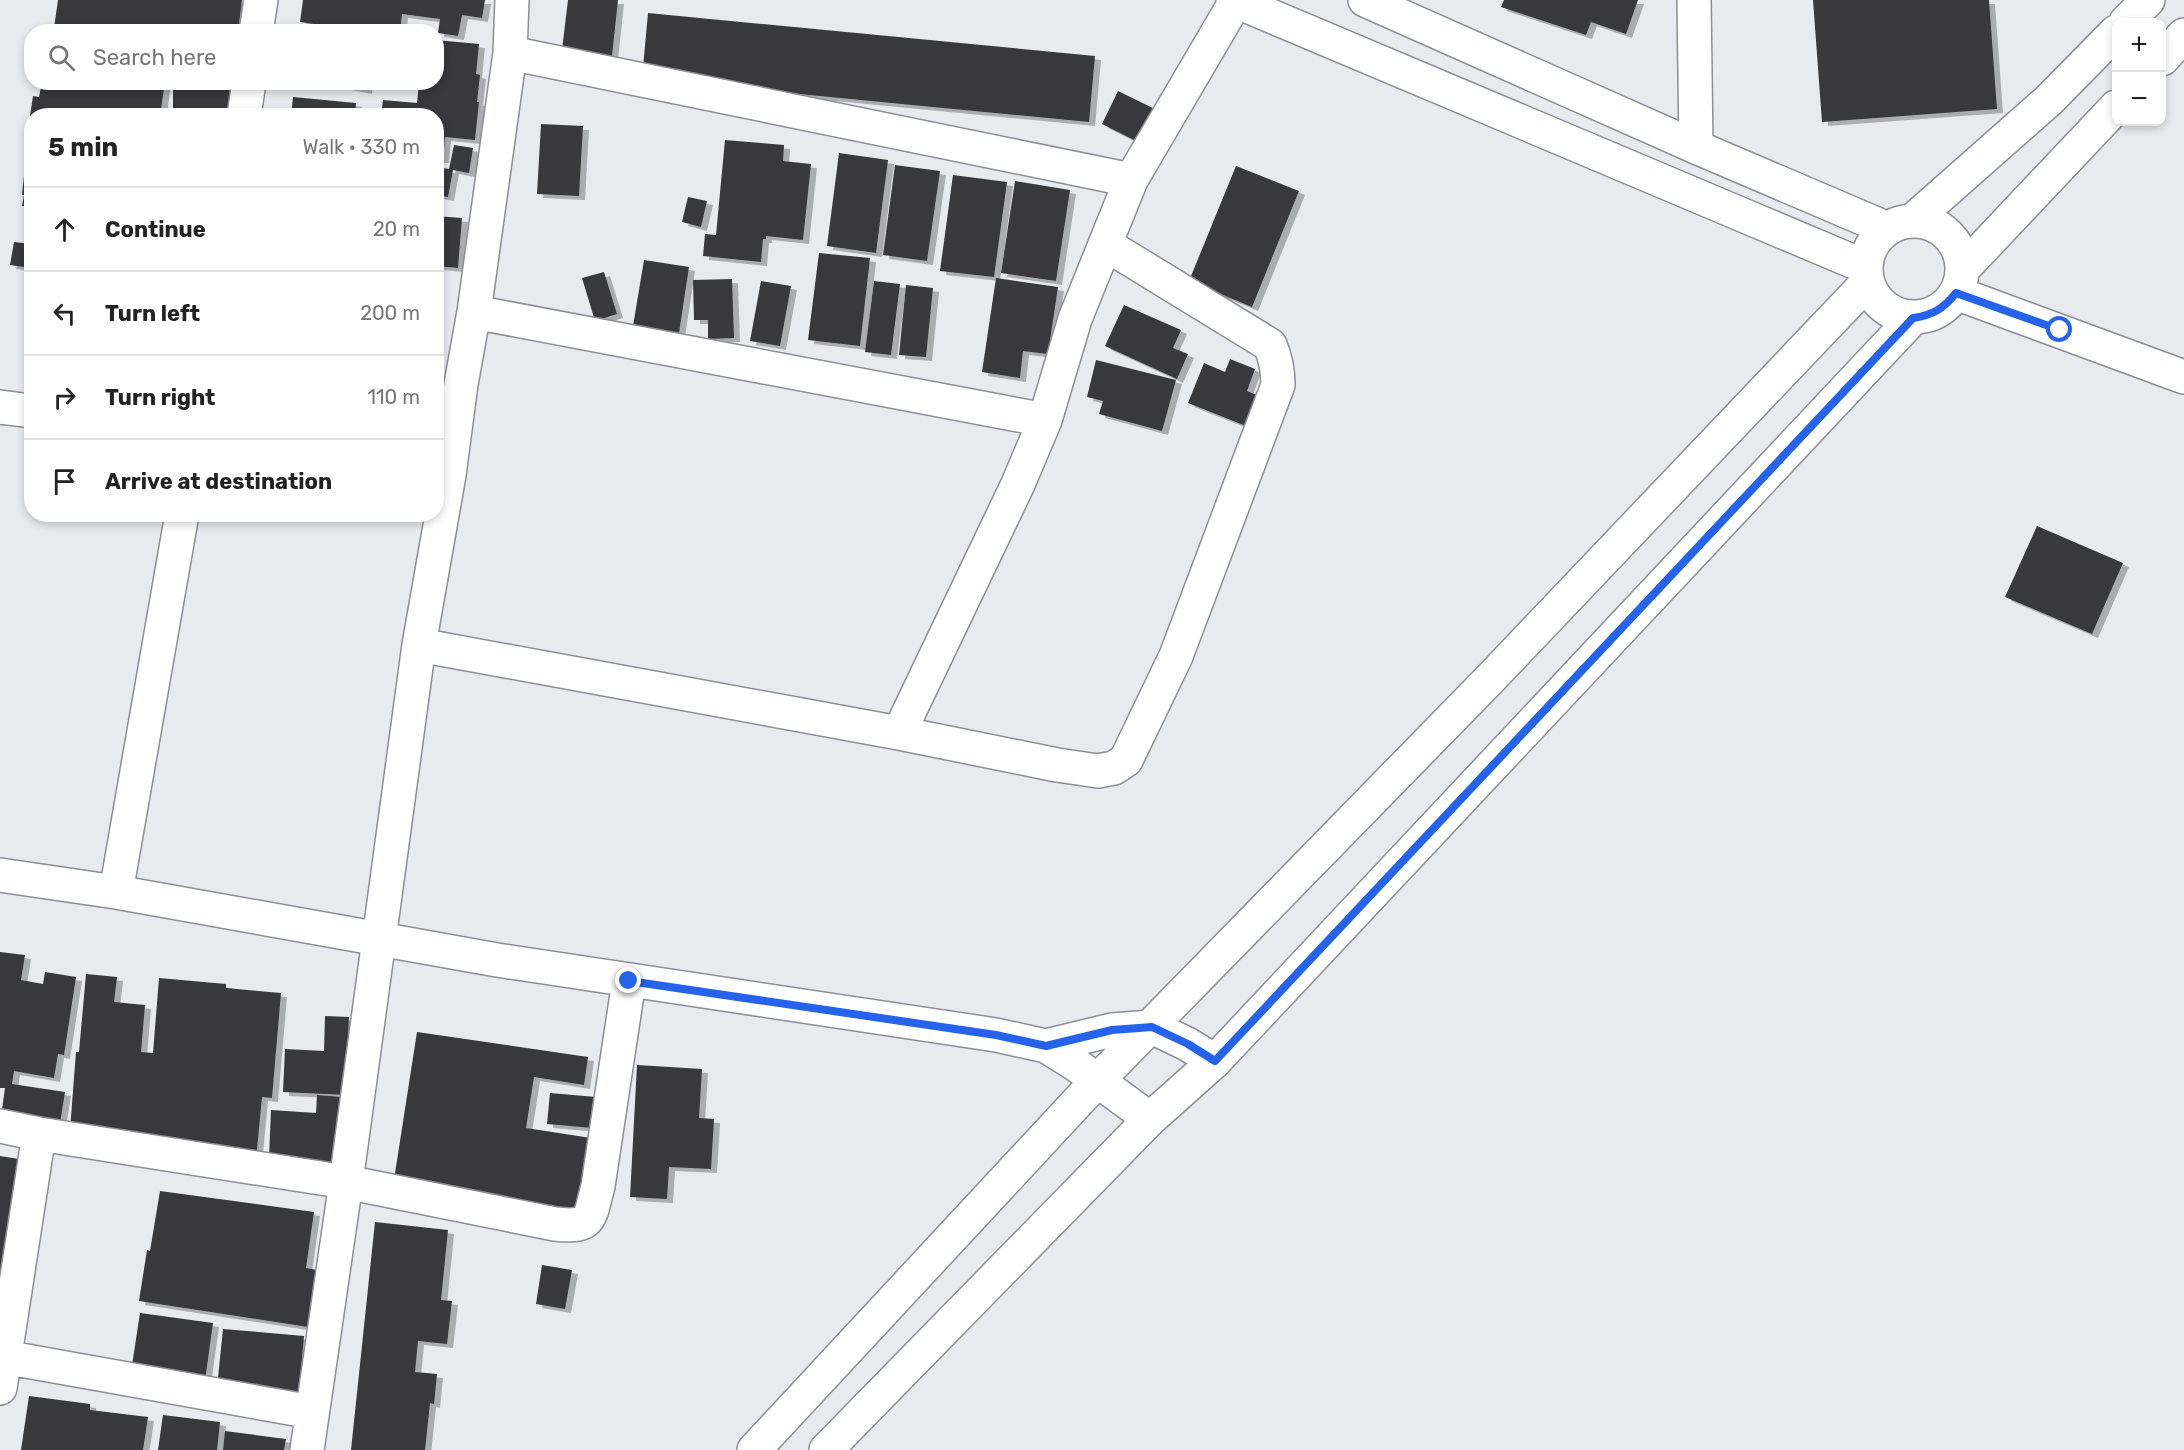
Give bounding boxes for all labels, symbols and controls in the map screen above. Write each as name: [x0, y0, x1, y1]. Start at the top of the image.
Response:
map controls: [2112, 18, 2166, 126]
button: +: [2112, 18, 2166, 72]
search box: [24, 24, 444, 90]
icon: search: [45, 41, 78, 74]
text: Search here: [93, 44, 216, 71]
button: −: [2112, 72, 2166, 126]
text: 5 min: [48, 132, 118, 163]
text: Walk · 330 m: [303, 135, 420, 159]
icon: ahead: [48, 213, 81, 246]
text: Continue: [105, 216, 206, 243]
text: 20 m: [373, 217, 420, 241]
icon: left: [48, 297, 81, 330]
text: Turn left: [105, 300, 200, 327]
text: 200 m: [360, 301, 420, 325]
route start: [2046, 316, 2072, 342]
icon: right: [48, 381, 81, 414]
text: Turn right: [105, 384, 215, 411]
text: 110 m: [368, 385, 420, 409]
icon: arrive: [48, 465, 81, 498]
text: Arrive at destination: [105, 468, 332, 495]
route end: [615, 967, 641, 993]

